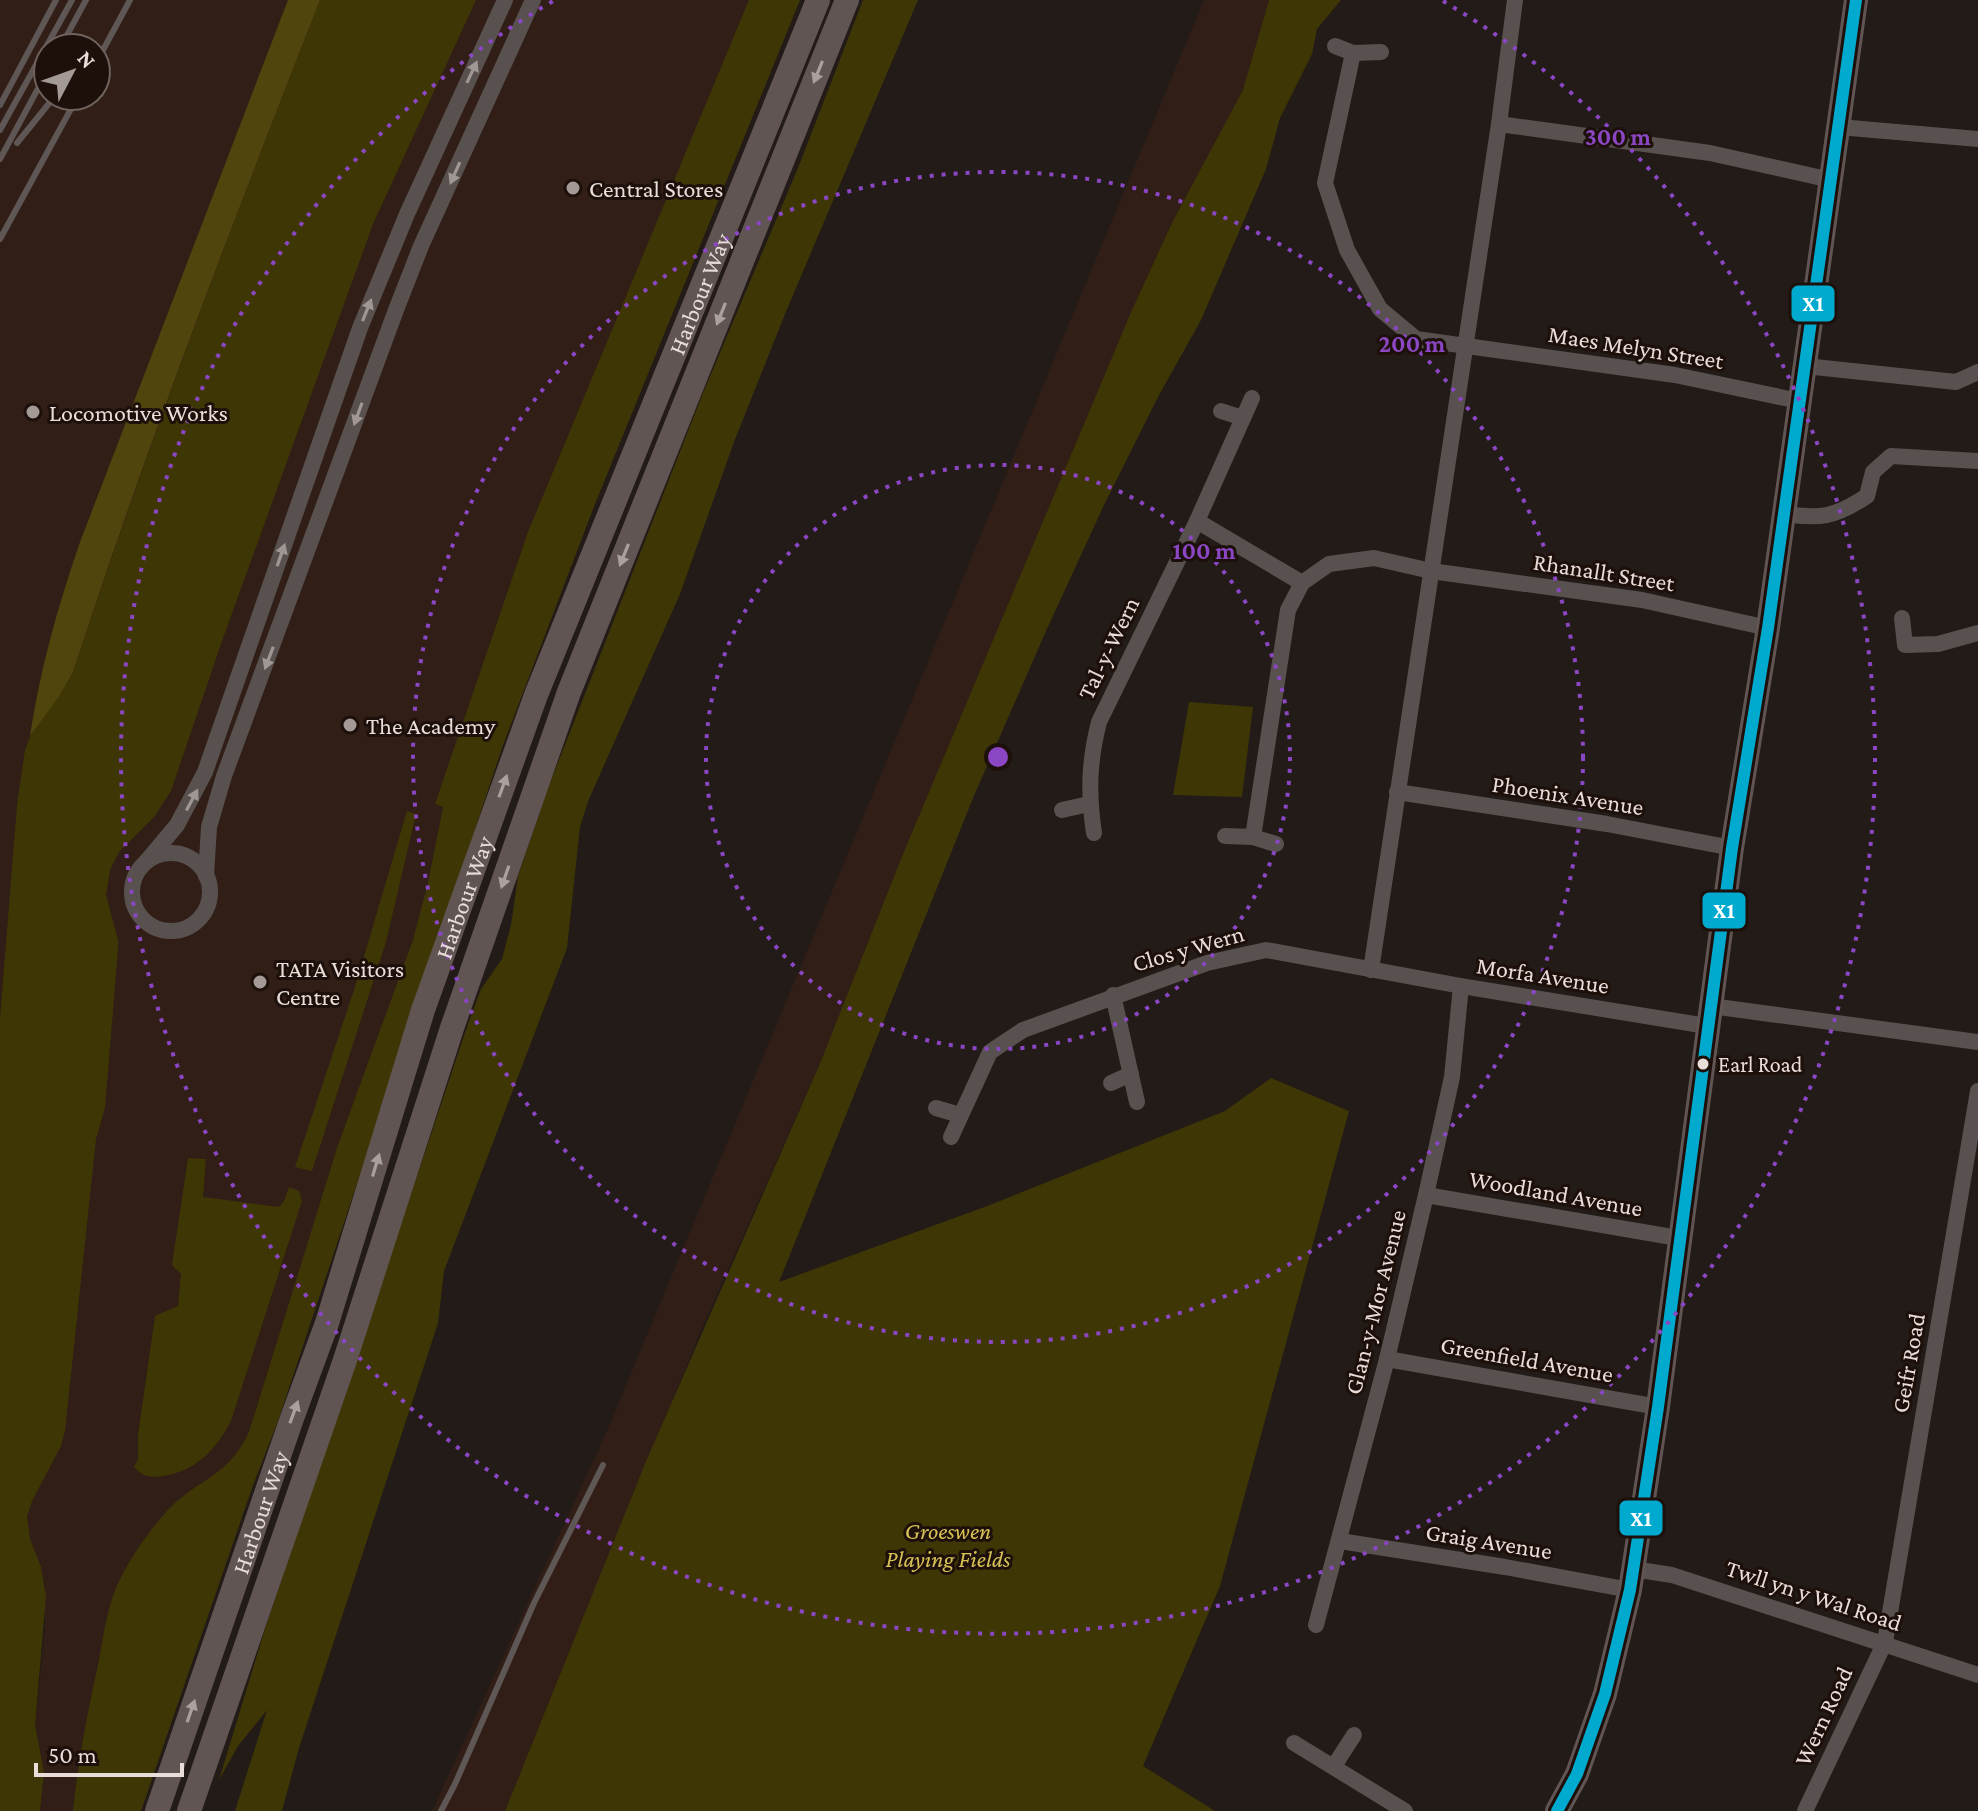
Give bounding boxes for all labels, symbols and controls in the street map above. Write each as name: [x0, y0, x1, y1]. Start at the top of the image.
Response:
north arrow: [32, 32, 112, 112]
text: N: [72, 45, 101, 73]
one-way arrow: [465, 60, 479, 84]
one-way arrow: [811, 60, 824, 84]
text: 300 m: [1585, 123, 1652, 150]
one-way arrow: [448, 161, 461, 185]
place label: Central Stores: [589, 175, 723, 202]
marker: Central Stores: [564, 179, 582, 197]
street label: Harbour Way: [662, 228, 736, 358]
line badge: X1: [1790, 284, 1836, 323]
text: X1: [1802, 291, 1824, 316]
one-way arrow: [361, 298, 374, 322]
one-way arrow: [714, 302, 727, 326]
street label: Maes Melyn Street: [1546, 320, 1727, 374]
text: 200 m: [1379, 330, 1446, 357]
place label: Locomotive Works: [49, 399, 228, 426]
one-way arrow: [351, 402, 364, 426]
marker: Locomotive Works: [24, 403, 42, 421]
text: 100 m: [1172, 537, 1236, 564]
one-way arrow: [275, 543, 287, 567]
one-way arrow: [618, 543, 631, 567]
street label: Rhanallt Street: [1531, 548, 1678, 597]
street label: Tal-y-Wern: [1072, 592, 1144, 704]
one-way arrow: [262, 646, 275, 670]
place label: The Academy: [366, 712, 496, 739]
marker: The Academy: [341, 716, 359, 734]
centre of rings: [984, 743, 1012, 771]
street label: Phoenix Avenue: [1490, 770, 1646, 820]
one-way arrow: [498, 774, 510, 798]
one-way arrow: [185, 788, 199, 811]
street label: Harbour Way: [429, 831, 498, 962]
one-way arrow: [498, 866, 510, 890]
line badge: X1: [1701, 891, 1747, 930]
text: X1: [1713, 898, 1735, 923]
street label: Clos y Wern: [1129, 919, 1247, 977]
street label: Morfa Avenue: [1475, 951, 1611, 999]
place label: TATA Visitors Centre: [276, 955, 404, 1010]
marker: TATA Visitors Centre: [251, 973, 269, 991]
place label: Earl Road: [1718, 1052, 1803, 1077]
marker: Earl Road: [1695, 1056, 1711, 1072]
one-way arrow: [370, 1153, 382, 1177]
street label: Woodland Avenue: [1467, 1164, 1645, 1222]
street label: Glan-y-Mor Avenue: [1339, 1207, 1411, 1397]
street label: Geifr Road: [1886, 1311, 1930, 1415]
street label: Greenfield Avenue: [1439, 1331, 1615, 1387]
one-way arrow: [288, 1400, 301, 1424]
street label: Harbour Way: [226, 1446, 294, 1577]
line badge: X1: [1618, 1499, 1664, 1537]
text: X1: [1630, 1506, 1652, 1531]
park label: Groeswen Playing Fields: [886, 1517, 1011, 1572]
street label: Graig Avenue: [1424, 1518, 1554, 1564]
street label: Twll yn y Wal Road: [1723, 1554, 1906, 1636]
street label: Wern Road: [1788, 1662, 1858, 1770]
one-way arrow: [186, 1698, 198, 1722]
scale bar: [36, 1727, 182, 1777]
text: 50 m: [48, 1741, 97, 1768]

